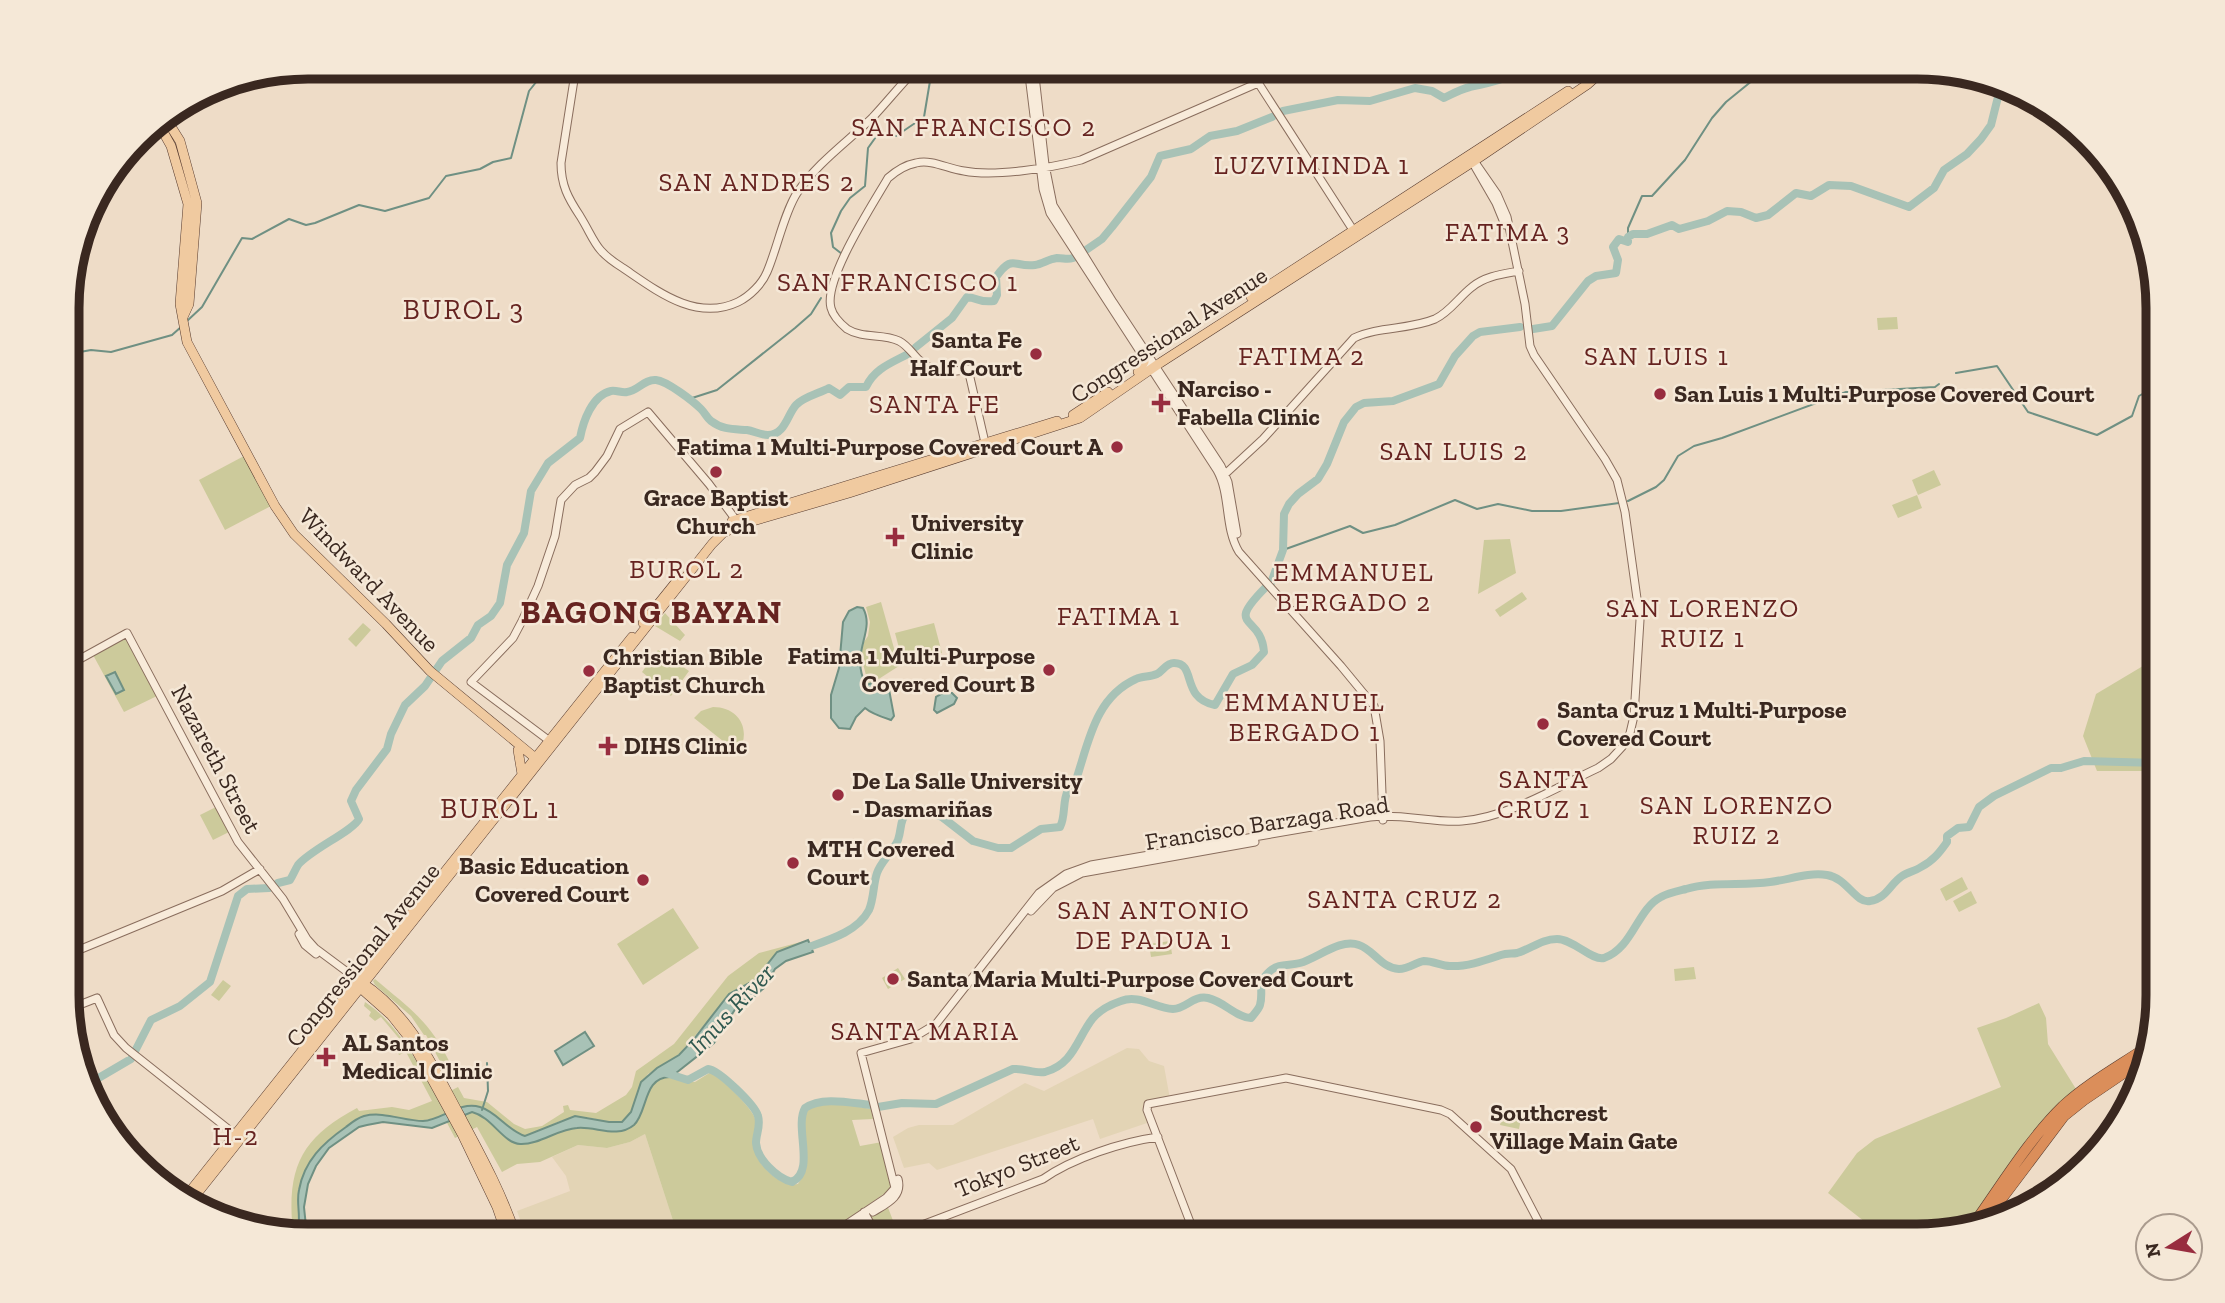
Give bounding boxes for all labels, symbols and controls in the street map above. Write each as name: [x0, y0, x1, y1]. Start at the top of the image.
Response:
district label: SAN FRANCISCO 2: [851, 111, 1097, 143]
district label: LUZVIMINDA 1: [1214, 149, 1410, 181]
district label: SAN ANDRES 2: [658, 166, 856, 198]
district label: FATIMA 3: [1445, 216, 1571, 248]
street label: Congressional Avenue: [1065, 260, 1272, 409]
district label: SAN FRANCISCO 1: [777, 266, 1019, 298]
district label: BUROL 3: [403, 293, 525, 326]
place label: Santa Fe Half Court: [910, 325, 1022, 382]
district label: FATIMA 2: [1238, 340, 1366, 372]
district label: SAN LUIS 1: [1584, 340, 1730, 372]
marker: Santa Fe Half Court: [1028, 346, 1044, 362]
place label: Narciso - Fabella Clinic: [1177, 374, 1320, 431]
place label: San Luis 1 Multi-Purpose Covered Court: [1674, 379, 2095, 408]
marker: San Luis 1 Multi-Purpose Covered Court: [1652, 386, 1668, 402]
district label: SANTA FE: [869, 388, 1001, 420]
marker: Narciso - Fabella Clinic: [1151, 393, 1171, 413]
place label: Fatima 1 Multi-Purpose Covered Court A: [677, 432, 1103, 461]
district label: SAN LUIS 2: [1379, 435, 1529, 467]
marker: Fatima 1 Multi-Purpose Covered Court A: [1109, 439, 1125, 455]
marker: Grace Baptist Church: [708, 464, 724, 480]
place label: Grace Baptist Church: [644, 483, 789, 540]
street label: Windward Avenue: [293, 501, 446, 658]
place label: University Clinic: [911, 508, 1024, 565]
marker: University Clinic: [885, 527, 905, 547]
district label: BUROL 2: [629, 553, 745, 585]
district label: EMMANUEL BERGADO 2: [1273, 556, 1435, 618]
district label: SAN LORENZO RUIZ 1: [1606, 592, 1800, 654]
district label: BAGONG BAYAN: [521, 593, 783, 631]
district label: FATIMA 1: [1057, 600, 1181, 632]
place label: Fatima 1 Multi-Purpose Covered Court B: [787, 641, 1035, 698]
place label: Christian Bible Baptist Church: [603, 642, 765, 699]
marker: Fatima 1 Multi-Purpose Covered Court B: [1041, 662, 1057, 678]
marker: Christian Bible Baptist Church: [581, 663, 597, 679]
street label: Nazareth Street: [165, 680, 268, 838]
district label: EMMANUEL BERGADO 1: [1224, 686, 1386, 748]
place label: Santa Cruz 1 Multi-Purpose Covered Court: [1557, 695, 1847, 752]
marker: Santa Cruz 1 Multi-Purpose Covered Court: [1535, 716, 1551, 732]
place label: DIHS Clinic: [624, 731, 747, 760]
marker: DIHS Clinic: [598, 736, 618, 756]
district label: SANTA CRUZ 1: [1497, 763, 1591, 825]
place label: De La Salle University - Dasmariñas: [852, 766, 1083, 823]
marker: De La Salle University - Dasmariñas: [830, 787, 846, 803]
street label: Francisco Barzaga Road: [1143, 789, 1391, 856]
district label: SAN LORENZO RUIZ 2: [1640, 789, 1834, 851]
district label: BUROL 1: [440, 792, 560, 825]
place label: MTH Covered Court: [807, 834, 955, 891]
place label: Basic Education Covered Court: [459, 851, 629, 908]
marker: MTH Covered Court: [785, 855, 801, 871]
street label: Congressional Avenue: [279, 857, 446, 1053]
marker: Basic Education Covered Court: [635, 872, 651, 888]
district label: SANTA CRUZ 2: [1307, 883, 1503, 915]
district label: SAN ANTONIO DE PADUA 1: [1057, 894, 1251, 956]
water label: Imus River: [681, 957, 781, 1061]
place label: Santa Maria Multi-Purpose Covered Court: [907, 964, 1353, 993]
marker: Santa Maria Multi-Purpose Covered Court: [885, 971, 901, 987]
district label: SANTA MARIA: [831, 1015, 1020, 1047]
place label: AL Santos Medical Clinic: [342, 1028, 493, 1085]
marker: AL Santos Medical Clinic: [316, 1047, 336, 1067]
place label: Southcrest Village Main Gate: [1490, 1098, 1678, 1155]
marker: Southcrest Village Main Gate: [1468, 1119, 1484, 1135]
district label: H-2: [212, 1120, 260, 1152]
street label: Tokyo Street: [951, 1128, 1083, 1204]
north arrow: [2134, 1212, 2204, 1282]
text: N: [2140, 1241, 2165, 1259]

